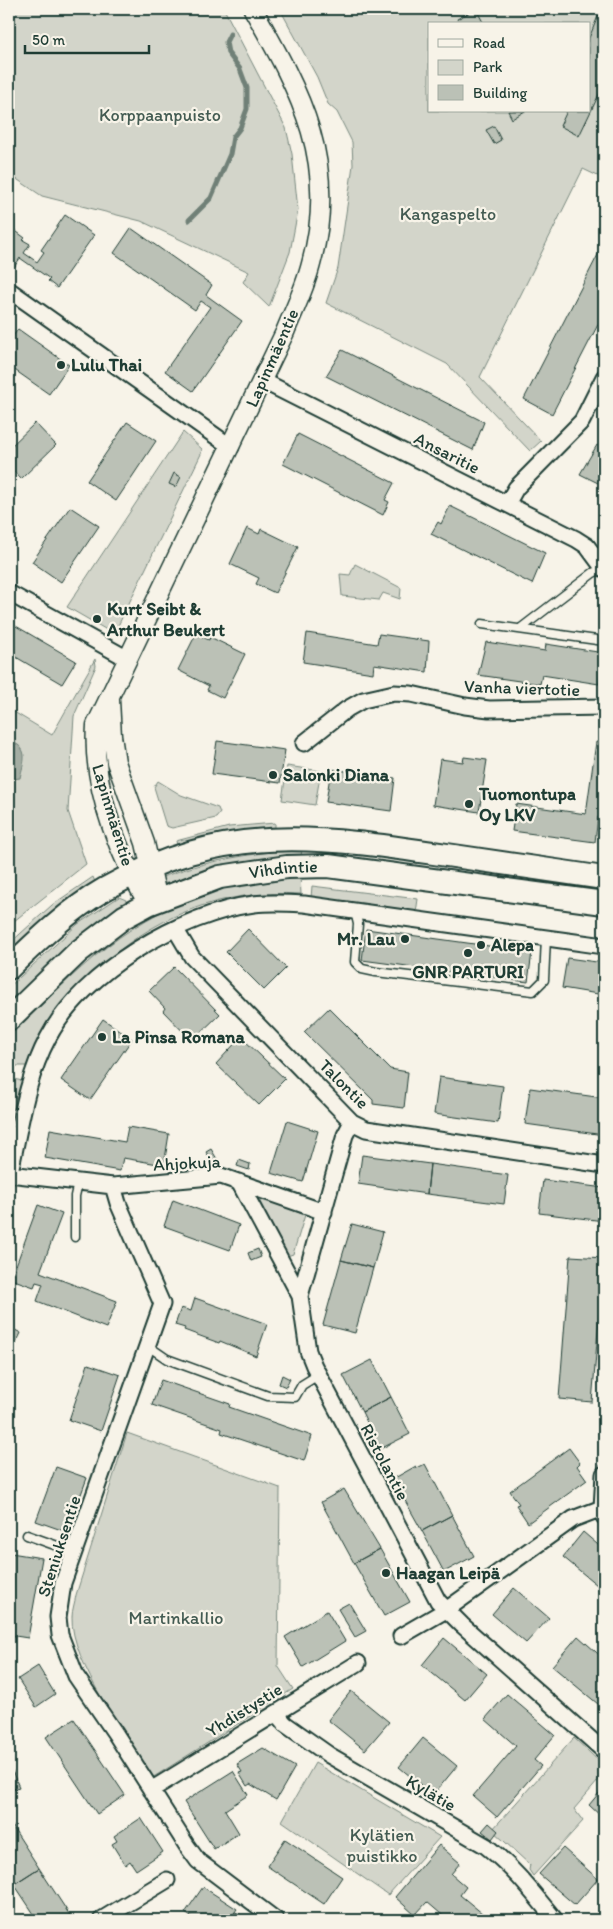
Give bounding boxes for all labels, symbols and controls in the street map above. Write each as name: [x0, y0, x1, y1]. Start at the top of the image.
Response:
scale bar: [25, 22, 149, 54]
legend: [428, 22, 590, 112]
text: 50 m: [32, 31, 65, 49]
text: Road: [473, 34, 506, 52]
text: Park: [473, 58, 503, 76]
text: Building: [473, 84, 527, 102]
park label: Korppaanpuisto: [99, 104, 221, 126]
park label: Kangaspelto: [400, 203, 496, 225]
street label: Lapinmäentie: [241, 305, 303, 411]
place label: Lulu Thai: [71, 354, 142, 376]
marker: Lulu Thai: [55, 359, 67, 371]
street label: Ansaritie: [410, 427, 484, 479]
place label: Kurt Seibt & Arthur Beukert: [106, 598, 225, 641]
marker: Kurt Seibt & Arthur Beukert: [91, 613, 103, 625]
street label: Vanha viertotie: [464, 675, 580, 701]
street label: Lapinmäentie: [87, 761, 139, 869]
place label: Salonki Diana: [283, 764, 390, 786]
marker: Salonki Diana: [267, 769, 279, 781]
place label: Tuomontupa Oy LKV: [478, 783, 576, 826]
marker: Tuomontupa Oy LKV: [463, 798, 475, 810]
street label: Vihdintie: [247, 855, 318, 884]
place label: Mr. Lau: [337, 928, 395, 950]
marker: Mr. Lau: [399, 933, 411, 945]
place label: Alepa: [490, 934, 534, 956]
marker: Alepa: [475, 939, 487, 951]
marker: GNR PARTURI: [462, 947, 474, 959]
place label: GNR PARTURI: [412, 961, 524, 983]
place label: La Pinsa Romana: [112, 1026, 245, 1048]
marker: La Pinsa Romana: [96, 1031, 108, 1043]
street label: Talontie: [314, 1054, 374, 1114]
street label: Ahjokuja: [153, 1150, 222, 1176]
street label: Ristolantie: [356, 1420, 414, 1504]
street label: Steniuksentie: [32, 1493, 86, 1599]
place label: Haagan Leipä: [396, 1562, 501, 1584]
marker: Haagan Leipä: [380, 1567, 392, 1579]
park label: Martinkallio: [129, 1607, 223, 1629]
street label: Yhdistystie: [202, 1678, 286, 1742]
street label: Kylätie: [402, 1770, 460, 1816]
park label: Kylätien puistikko: [346, 1824, 418, 1867]

